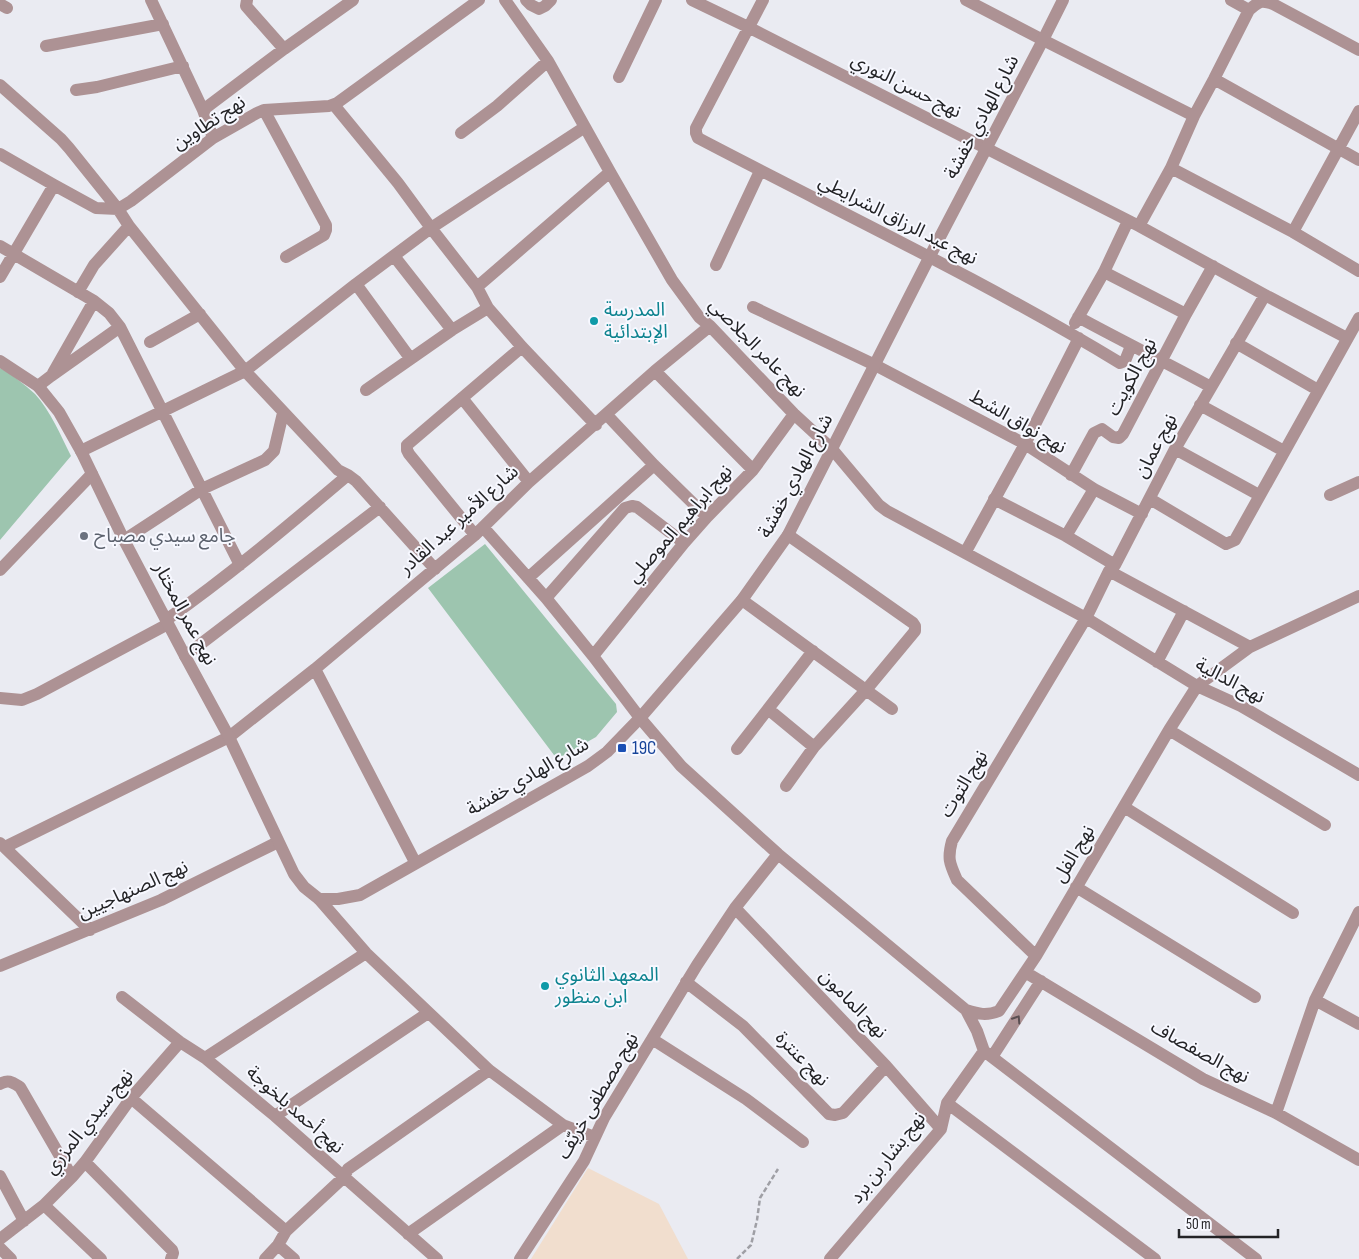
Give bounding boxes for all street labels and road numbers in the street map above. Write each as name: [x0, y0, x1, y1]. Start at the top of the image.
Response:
street label: نهج حسن النوري: [846, 48, 965, 126]
street label: شارع الهادي خفشة: [940, 51, 1026, 184]
street label: نهج تطاوين: [168, 91, 251, 157]
street label: نهج عبد الرزاق الشرايطي: [814, 170, 981, 272]
street label: نهج عامر الجلاصي: [702, 293, 810, 404]
street label: نهج الكويت: [1102, 334, 1164, 421]
street label: نهج نواق الشط: [965, 385, 1070, 461]
street label: شارع الهادي خفشة: [754, 410, 840, 543]
street label: نهج عمان: [1130, 410, 1184, 483]
street label: شارع الأمير عبد القادر: [394, 460, 524, 581]
street label: نهج ابراهيم الموصلي: [622, 460, 739, 589]
street label: نهج عمر المختار: [146, 558, 222, 670]
street label: نهج الدالية: [1190, 653, 1269, 711]
street label: شارع الهادي خفشة: [463, 733, 594, 823]
street label: نهج التوت: [935, 746, 995, 823]
street label: نهج الفل: [1048, 821, 1102, 888]
street label: نهج الصنهاجيين: [74, 855, 193, 926]
street label: نهج المامون: [813, 964, 892, 1045]
street label: نهج الصفصاف: [1146, 1015, 1253, 1090]
street label: نهج عنترة: [769, 1027, 834, 1093]
street label: نهج مصطفى خريّف: [552, 1028, 645, 1165]
street label: نهج أحمد بلخوجة: [240, 1061, 349, 1160]
street label: نهج سيدي المزري: [39, 1065, 140, 1181]
street label: نهج بشار بن برد: [845, 1108, 933, 1210]

